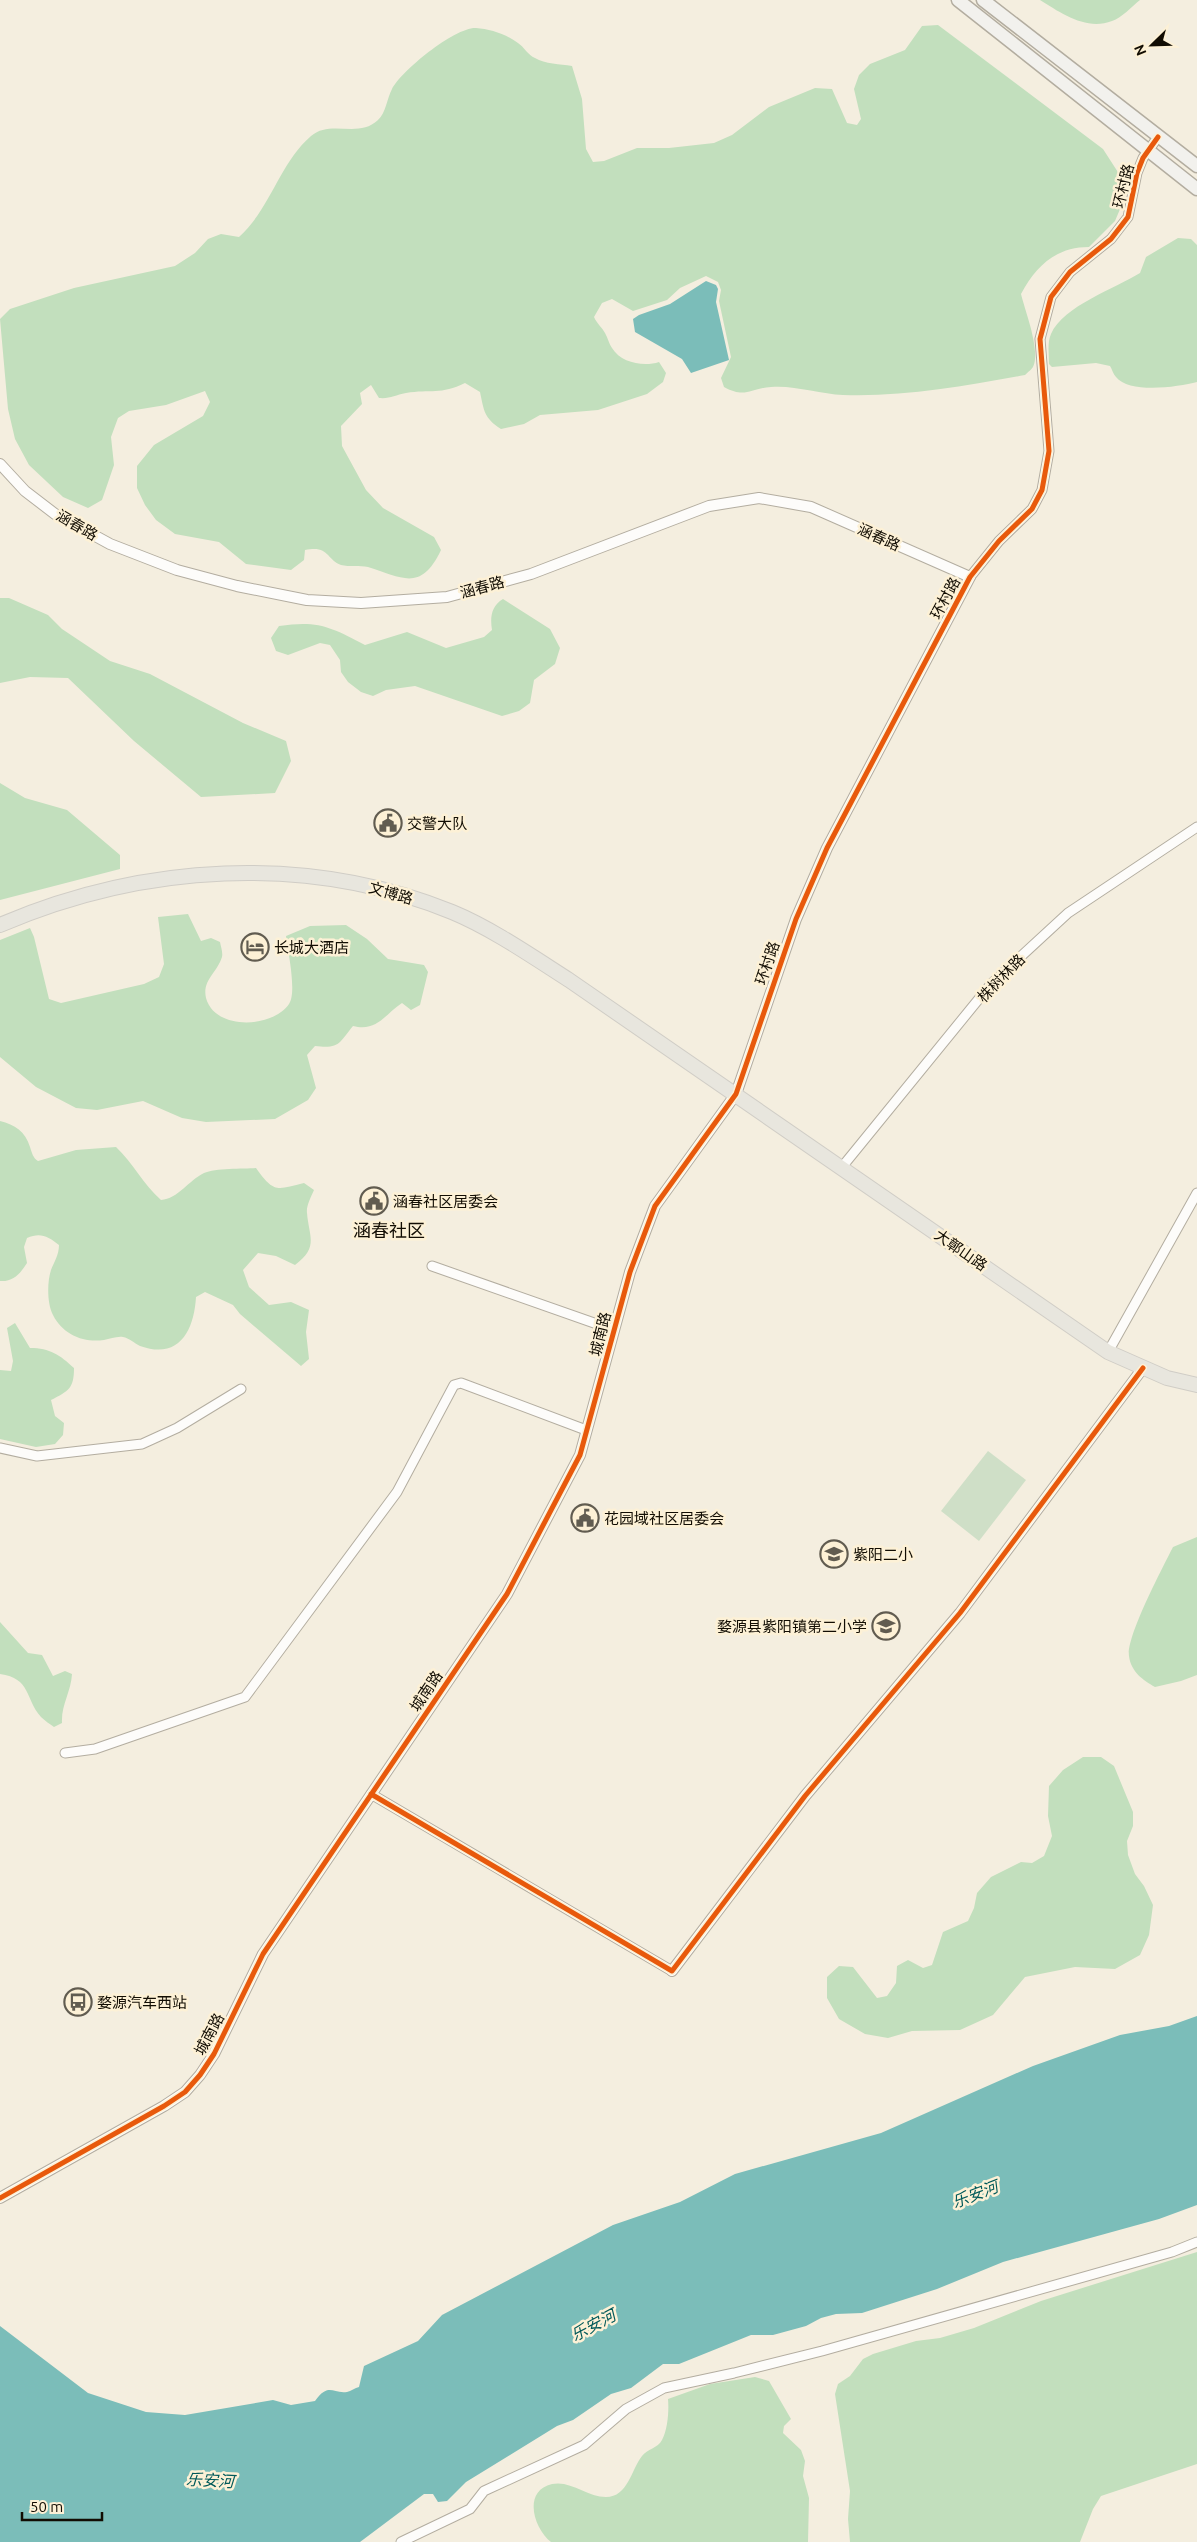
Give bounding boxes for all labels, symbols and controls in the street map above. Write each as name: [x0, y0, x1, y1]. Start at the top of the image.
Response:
north arrow: [1127, 20, 1177, 70]
text: N: [1131, 42, 1149, 58]
street label: 环村路: [1109, 162, 1137, 210]
street label: 涵春路: [53, 506, 101, 544]
street label: 涵春路: [855, 520, 903, 554]
street label: 涵春路: [458, 573, 506, 601]
street label: 环村路: [927, 574, 963, 622]
public building icon: 交警大队: [373, 808, 403, 838]
place label: 交警大队: [407, 815, 467, 832]
street label: 文博路: [367, 879, 415, 907]
hotel icon: 长城大酒店: [240, 932, 270, 962]
place label: 长城大酒店: [274, 939, 349, 956]
street label: 环村路: [752, 939, 782, 987]
street label: 株树林路: [974, 951, 1028, 1005]
public building icon: 涵春社区居委会: [359, 1186, 389, 1216]
place label: 涵春社区居委会: [393, 1193, 498, 1210]
district label: 涵春社区: [353, 1220, 425, 1240]
street label: 大鄣山路: [932, 1226, 990, 1274]
street label: 城南路: [586, 1310, 614, 1358]
public building icon: 花园域社区居委会: [570, 1503, 600, 1533]
place label: 花园域社区居委会: [604, 1510, 724, 1527]
school or university icon: 紫阳二小: [819, 1539, 849, 1569]
place label: 紫阳二小: [853, 1546, 913, 1563]
school or university icon: 婺源县紫阳镇第二小学: [871, 1611, 901, 1641]
place label: 婺源县紫阳镇第二小学: [717, 1618, 867, 1635]
street label: 城南路: [406, 1668, 446, 1714]
bus stop icon: 婺源汽车西站: [63, 1987, 93, 2017]
place label: 婺源汽车西站: [97, 1994, 187, 2011]
street label: 城南路: [191, 2010, 227, 2058]
water label: 乐安河: [949, 2176, 1003, 2211]
water label: 乐安河: [568, 2304, 621, 2344]
water label: 乐安河: [186, 2470, 237, 2490]
scale bar: [22, 2490, 102, 2522]
text: 50 m: [30, 2498, 63, 2515]

